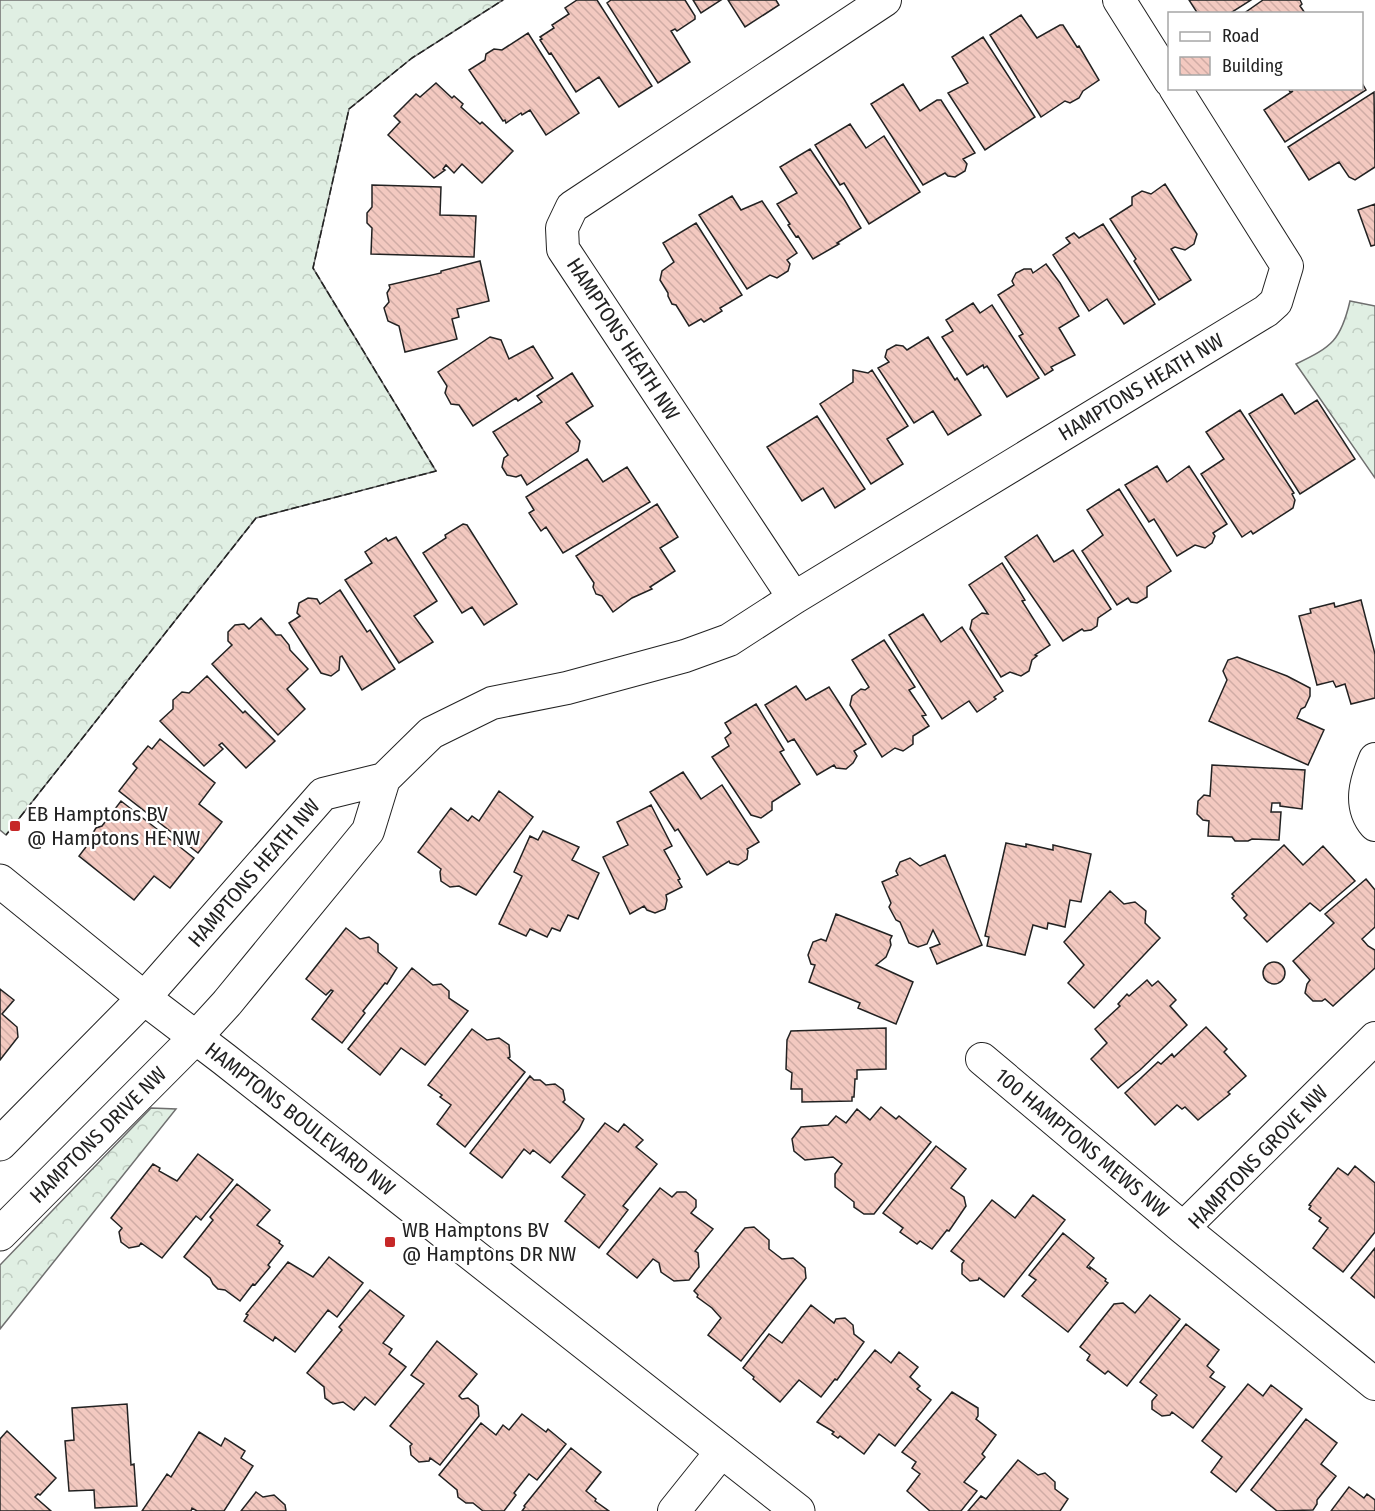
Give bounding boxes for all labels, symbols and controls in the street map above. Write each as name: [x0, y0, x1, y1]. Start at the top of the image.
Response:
legend: [1168, 12, 1363, 90]
text: Road: [1222, 25, 1259, 47]
text: Building: [1222, 55, 1283, 77]
street label: HAMPTONS HEATH NW: [561, 253, 685, 425]
street label: HAMPTONS HEATH NW: [1054, 327, 1228, 447]
street label: HAMPTONS HEATH NW: [183, 793, 326, 952]
place label: EB Hamptons BV @ Hamptons HE NW: [27, 801, 200, 851]
marker: EB Hamptons BV @ Hamptons HE NW: [8, 819, 22, 833]
street label: HAMPTONS BOULEVARD NW: [200, 1037, 400, 1201]
street label: HAMPTONS DRIVE NW: [24, 1061, 172, 1209]
street label: 100 HAMPTONS MEWS NW: [990, 1063, 1174, 1223]
street label: HAMPTONS GROVE NW: [1183, 1080, 1333, 1234]
place label: WB Hamptons BV @ Hamptons DR NW: [402, 1217, 577, 1267]
marker: WB Hamptons BV @ Hamptons DR NW: [383, 1235, 397, 1249]

